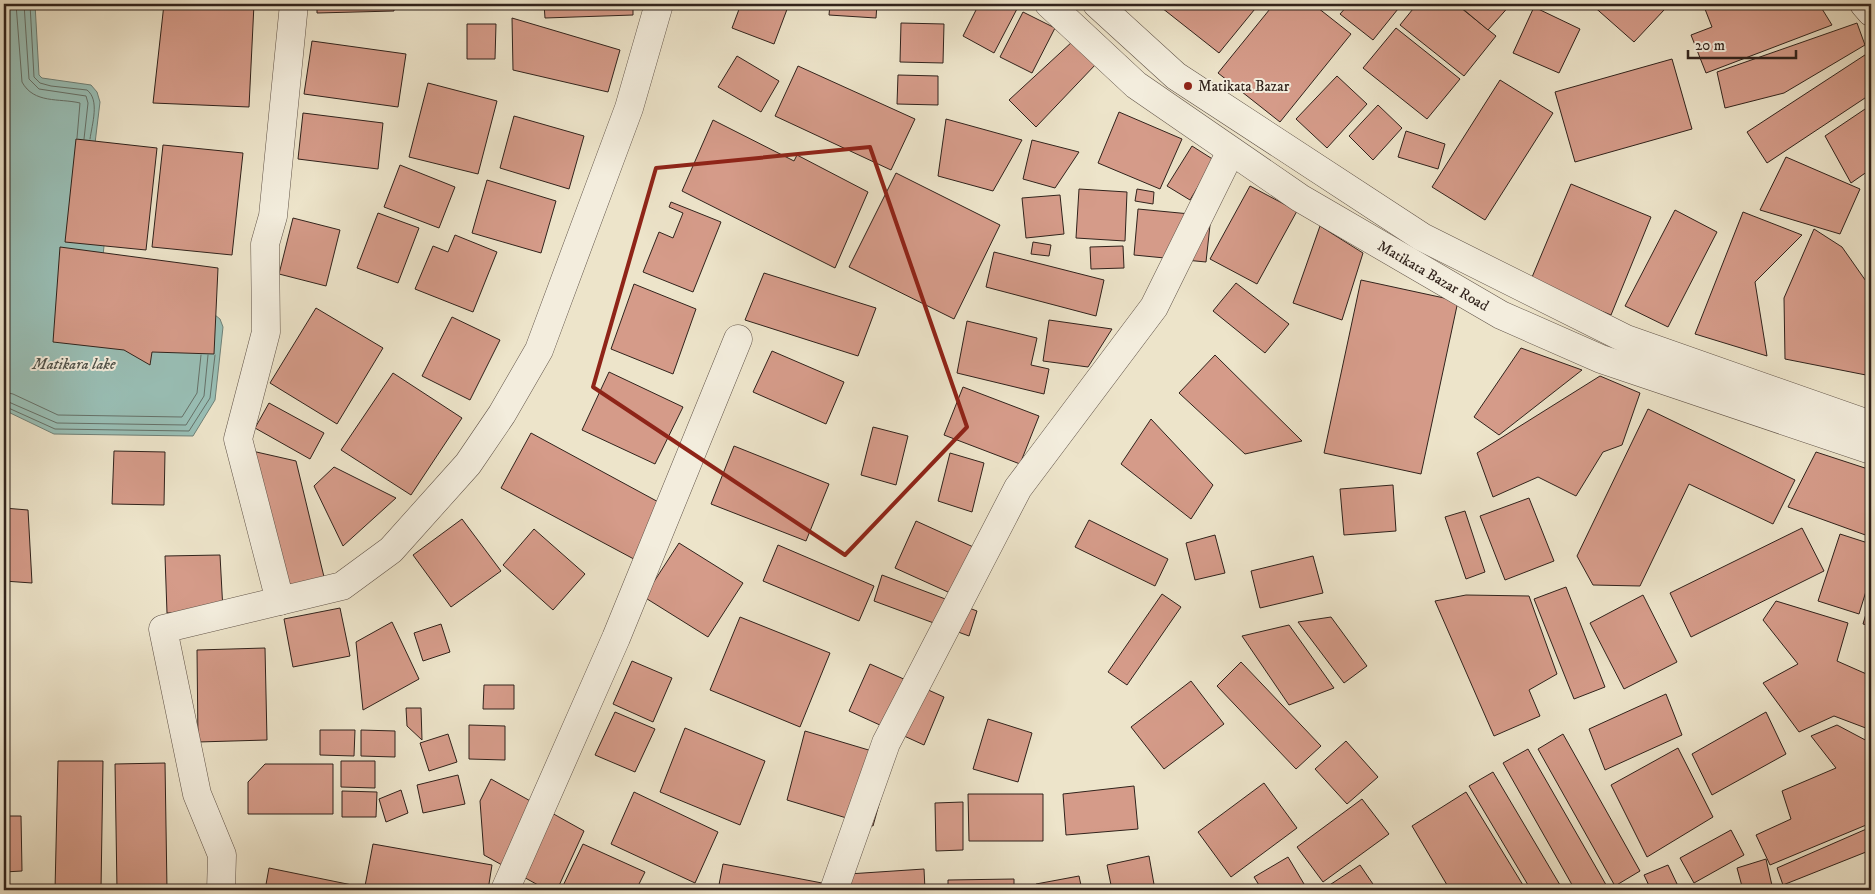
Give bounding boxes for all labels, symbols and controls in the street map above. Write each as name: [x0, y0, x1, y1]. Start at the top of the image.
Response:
scale bar: [1688, 28, 1795, 60]
text: 20 m: [1695, 36, 1725, 55]
place label: Matikata Bazar: [1198, 77, 1290, 96]
marker: Matikata Bazar: [1182, 80, 1194, 92]
street label: Matikata Bazar Road: [1374, 236, 1493, 316]
water label: Matikara lake: [32, 354, 116, 374]

